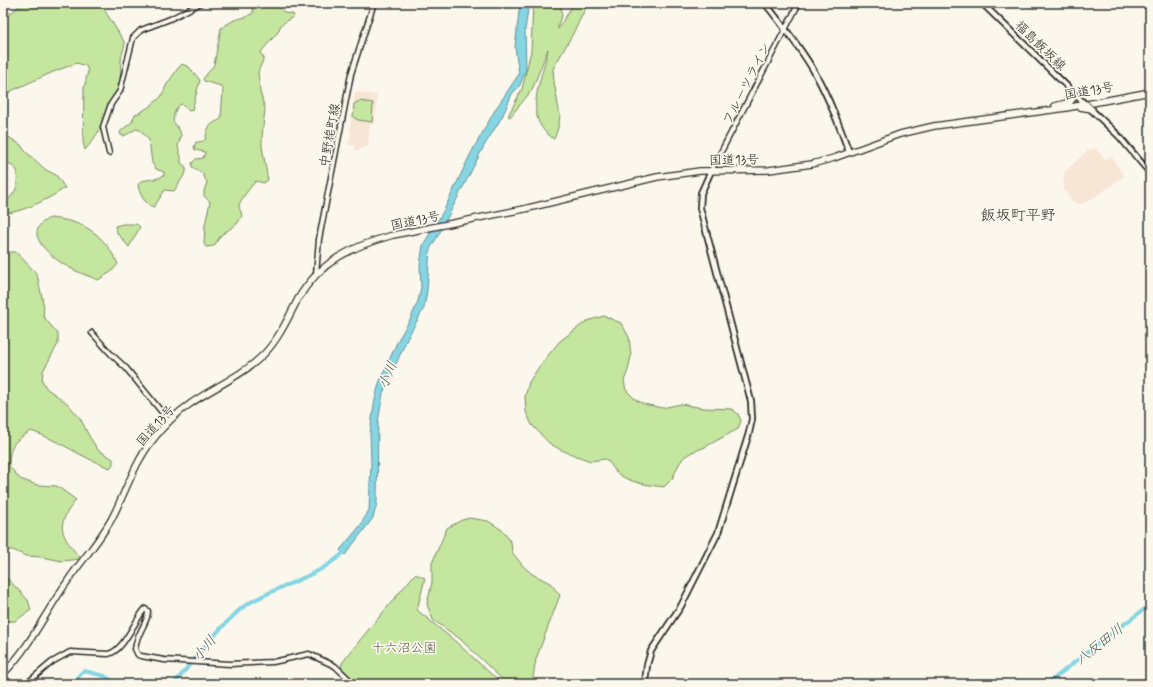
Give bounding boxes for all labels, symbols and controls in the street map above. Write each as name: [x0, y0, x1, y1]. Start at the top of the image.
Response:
street label: 福島飯坂線: [1011, 17, 1070, 75]
street label: フルーツライン: [719, 40, 775, 128]
street label: 国道13号: [1063, 79, 1116, 104]
street label: 中野梍町線: [316, 101, 345, 169]
street label: 国道13号: [709, 152, 759, 169]
district label: 飯坂町平野: [980, 206, 1056, 226]
street label: 国道13号: [389, 208, 442, 235]
water label: 小川: [374, 359, 402, 392]
street label: 国道13号: [133, 402, 179, 450]
water label: 八反田川: [1072, 620, 1127, 669]
water label: 小川: [189, 632, 221, 665]
park label: 十六沼公園: [371, 640, 437, 657]

